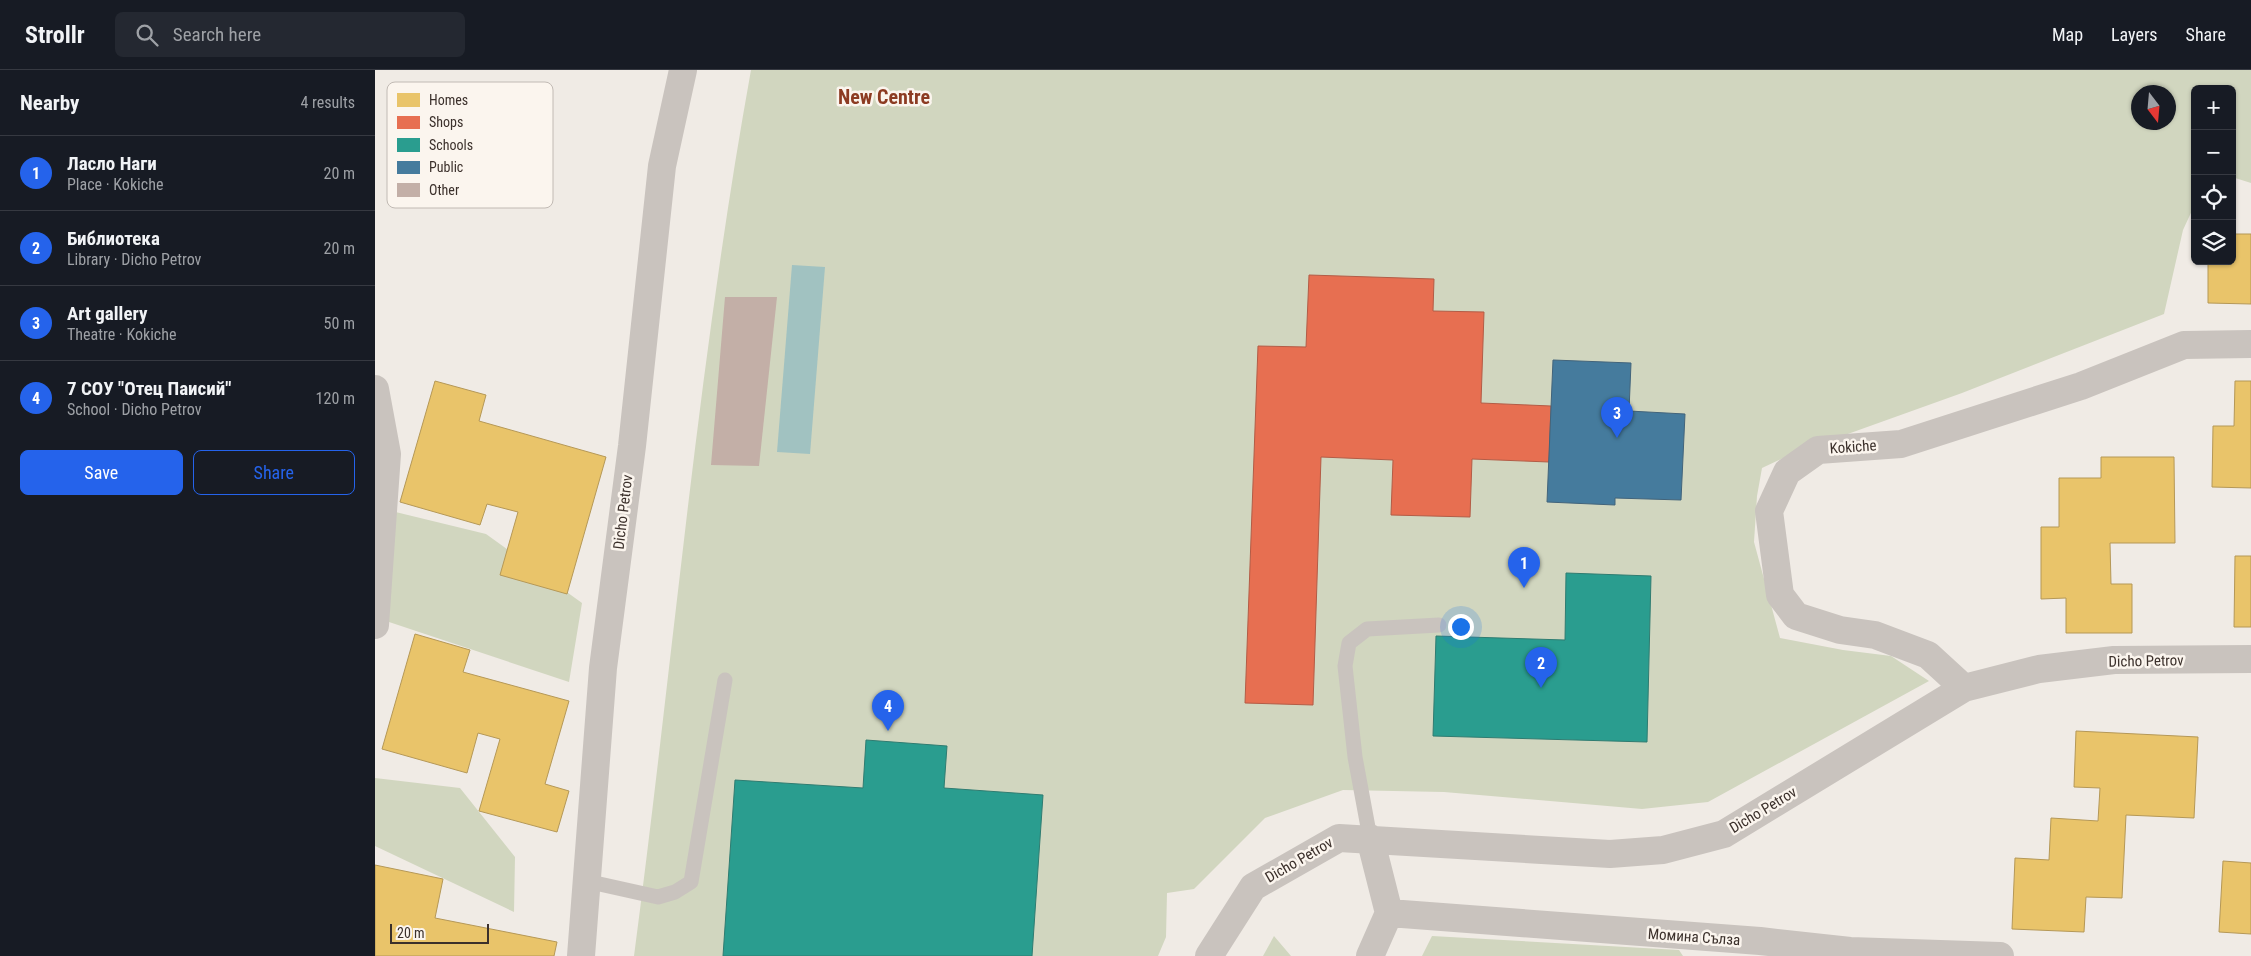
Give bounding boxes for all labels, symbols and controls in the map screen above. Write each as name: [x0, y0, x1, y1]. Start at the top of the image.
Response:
search box: [115, 12, 465, 57]
text: Strollr: [25, 21, 85, 49]
icon: search: [133, 21, 161, 49]
text: Search here: [173, 23, 261, 46]
text: Map: [2052, 24, 2083, 45]
text: Layers: [2111, 24, 2158, 45]
text: Share: [2186, 24, 2226, 45]
legend: [387, 82, 553, 208]
district label: New Centre: [838, 85, 930, 109]
north arrow: [2131, 85, 2176, 130]
map controls: [2191, 85, 2236, 265]
button: +: [2191, 85, 2236, 130]
text: Nearby: [20, 91, 79, 115]
text: Homes: [429, 92, 468, 108]
text: 4 results: [300, 93, 355, 112]
text: Shops: [429, 114, 463, 130]
button: −: [2191, 130, 2236, 175]
text: Schools: [429, 137, 473, 153]
text: Ласло Наги: [67, 152, 157, 175]
text: Public: [429, 159, 463, 175]
text: 1: [32, 164, 40, 183]
text: 20 m: [323, 164, 355, 183]
text: Place · Kokiche: [67, 175, 163, 194]
button: locate: [2191, 175, 2236, 220]
text: Other: [429, 182, 459, 198]
button: layers: [2191, 220, 2236, 265]
text: Библиотека: [67, 227, 160, 250]
text: 2: [32, 239, 40, 258]
text: 20 m: [323, 239, 355, 258]
text: Library · Dicho Petrov: [67, 250, 201, 269]
text: Art gallery: [67, 302, 147, 325]
text: 3: [32, 314, 40, 333]
text: 50 m: [323, 314, 355, 333]
text: Theatre · Kokiche: [67, 325, 176, 344]
text: 7 СОУ "Отец Паисий": [67, 377, 231, 400]
text: 4: [32, 389, 40, 408]
text: 120 m: [316, 389, 355, 408]
pin: 3: [1601, 397, 1633, 438]
text: School · Dicho Petrov: [67, 400, 202, 419]
street label: Kokiche: [1829, 436, 1877, 458]
button: Save: [20, 450, 183, 495]
button: Share: [193, 450, 355, 495]
street label: Dicho Petrov: [609, 473, 637, 550]
pin: 1: [1508, 547, 1540, 588]
your location: [1448, 614, 1474, 640]
pin: 2: [1525, 647, 1557, 688]
street label: Dicho Petrov: [2108, 651, 2184, 671]
pin: 4: [872, 690, 904, 731]
street label: Dicho Petrov: [1726, 783, 1800, 837]
street label: Dicho Petrov: [1262, 833, 1337, 887]
scale bar: [390, 921, 489, 944]
text: 20 m: [397, 925, 425, 941]
street label: Момина Сълза: [1647, 925, 1741, 949]

